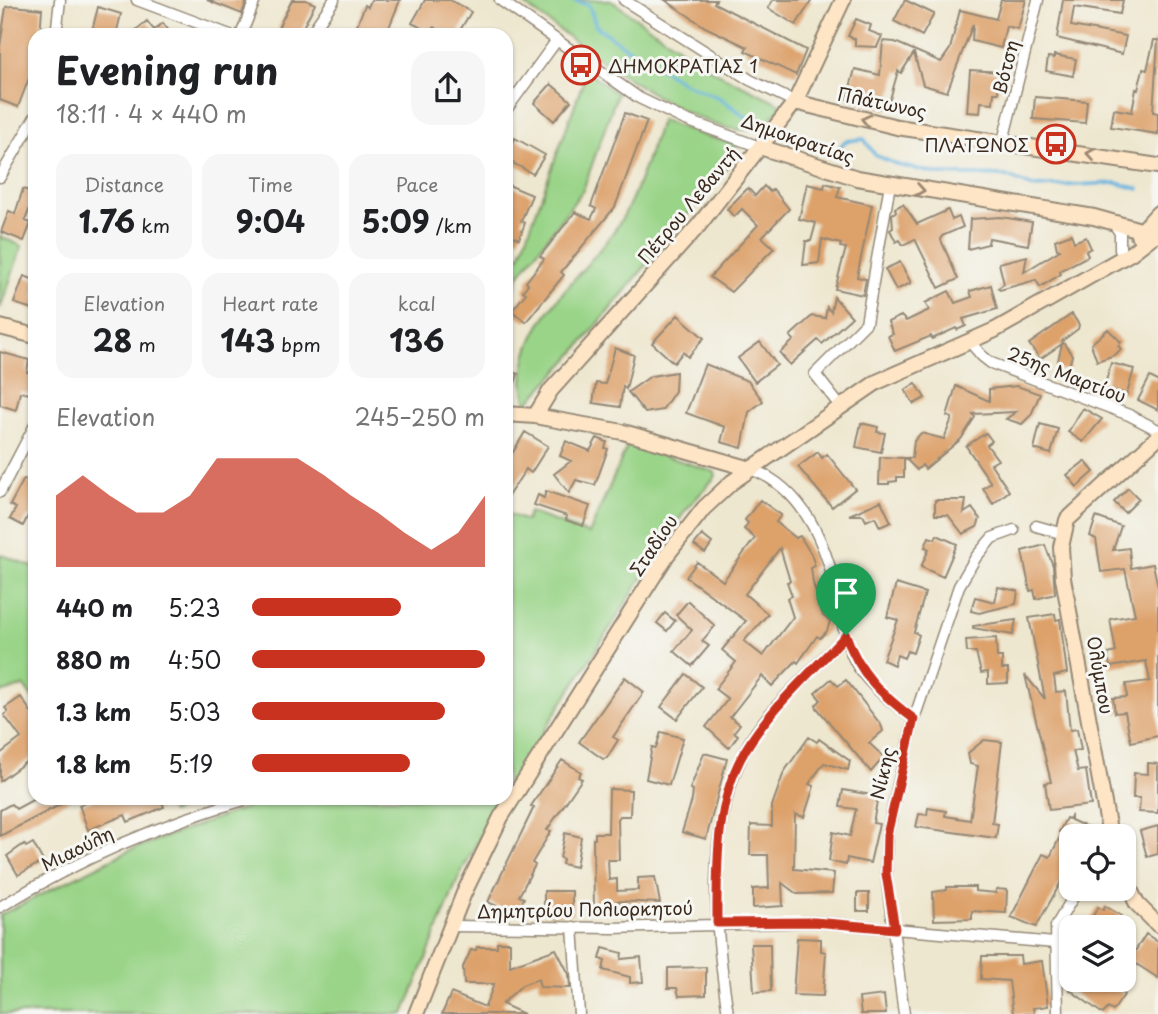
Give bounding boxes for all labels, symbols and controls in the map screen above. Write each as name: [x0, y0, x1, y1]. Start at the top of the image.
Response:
street label: Βότση: [985, 37, 1025, 97]
text: Evening run: [56, 41, 278, 98]
bus stop icon: ΔΗΜΟΚΡΑΤΙΑΣ 1: [560, 44, 602, 86]
button: share: [411, 51, 485, 125]
place label: ΔΗΜΟΚΡΑΤΙΑΣ 1: [608, 52, 758, 79]
street label: Πλάτωνος: [835, 79, 929, 125]
text: 18:11 · 4 × 440 m: [56, 96, 247, 131]
street label: Δημοκρατίας: [738, 106, 858, 170]
one-way arrow: [860, 114, 872, 128]
bus stop icon: ΠΛΑΤΩΝΟΣ: [1035, 123, 1077, 165]
place label: ΠΛΑΤΩΝΟΣ: [925, 131, 1029, 158]
street label: Πέτρου Λεβαντή: [631, 141, 745, 269]
one-way arrow: [1085, 147, 1097, 162]
text: Distance: [84, 170, 164, 198]
text: Time: [248, 170, 293, 198]
text: Pace: [395, 170, 438, 198]
one-way arrow: [914, 182, 926, 197]
text: 1.76: [78, 198, 135, 243]
text: 9:04: [236, 198, 305, 243]
text: 5:09: [361, 198, 430, 243]
text: km: [135, 211, 170, 239]
text: /km: [430, 211, 472, 239]
text: Elevation: [83, 289, 165, 317]
text: Heart rate: [223, 289, 318, 317]
text: kcal: [398, 289, 436, 317]
text: 28: [92, 317, 132, 362]
text: 143: [220, 317, 275, 362]
text: 136: [389, 317, 444, 362]
text: m: [132, 330, 156, 358]
text: bpm: [275, 330, 321, 358]
street label: 25ης Μαρτίου: [1004, 339, 1130, 409]
text: Elevation: [56, 399, 155, 434]
text: 245–250 m: [355, 399, 485, 434]
street label: Σταδίου: [622, 509, 684, 581]
pin: [816, 563, 876, 635]
icon: arrive: [827, 574, 865, 612]
text: 440 m: [56, 590, 133, 625]
text: 5:23: [168, 590, 221, 625]
street label: Ολύμπου: [1081, 634, 1121, 716]
text: 880 m: [56, 642, 131, 677]
text: 4:50: [168, 642, 221, 677]
text: 1.3 km: [56, 694, 131, 729]
text: 5:03: [168, 694, 221, 729]
street label: Νίκης: [863, 744, 901, 802]
text: 1.8 km: [56, 746, 131, 781]
text: 5:19: [168, 746, 213, 781]
street label: Μιαούλη: [36, 819, 118, 877]
map controls: [1059, 824, 1136, 992]
button: locate: [1059, 824, 1136, 901]
street label: Δημητρίου Πολιορκητού: [477, 894, 693, 924]
button: layers: [1059, 915, 1136, 992]

